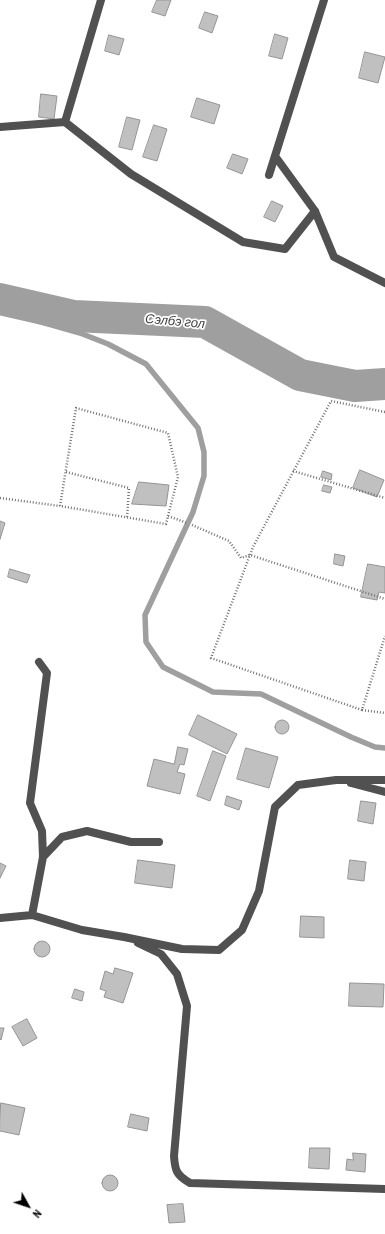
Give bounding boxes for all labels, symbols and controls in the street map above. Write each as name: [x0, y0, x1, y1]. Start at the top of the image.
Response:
water label: Сэлбэ гол: [144, 312, 206, 332]
north arrow: [8, 1186, 48, 1226]
text: N: [30, 1207, 45, 1221]

